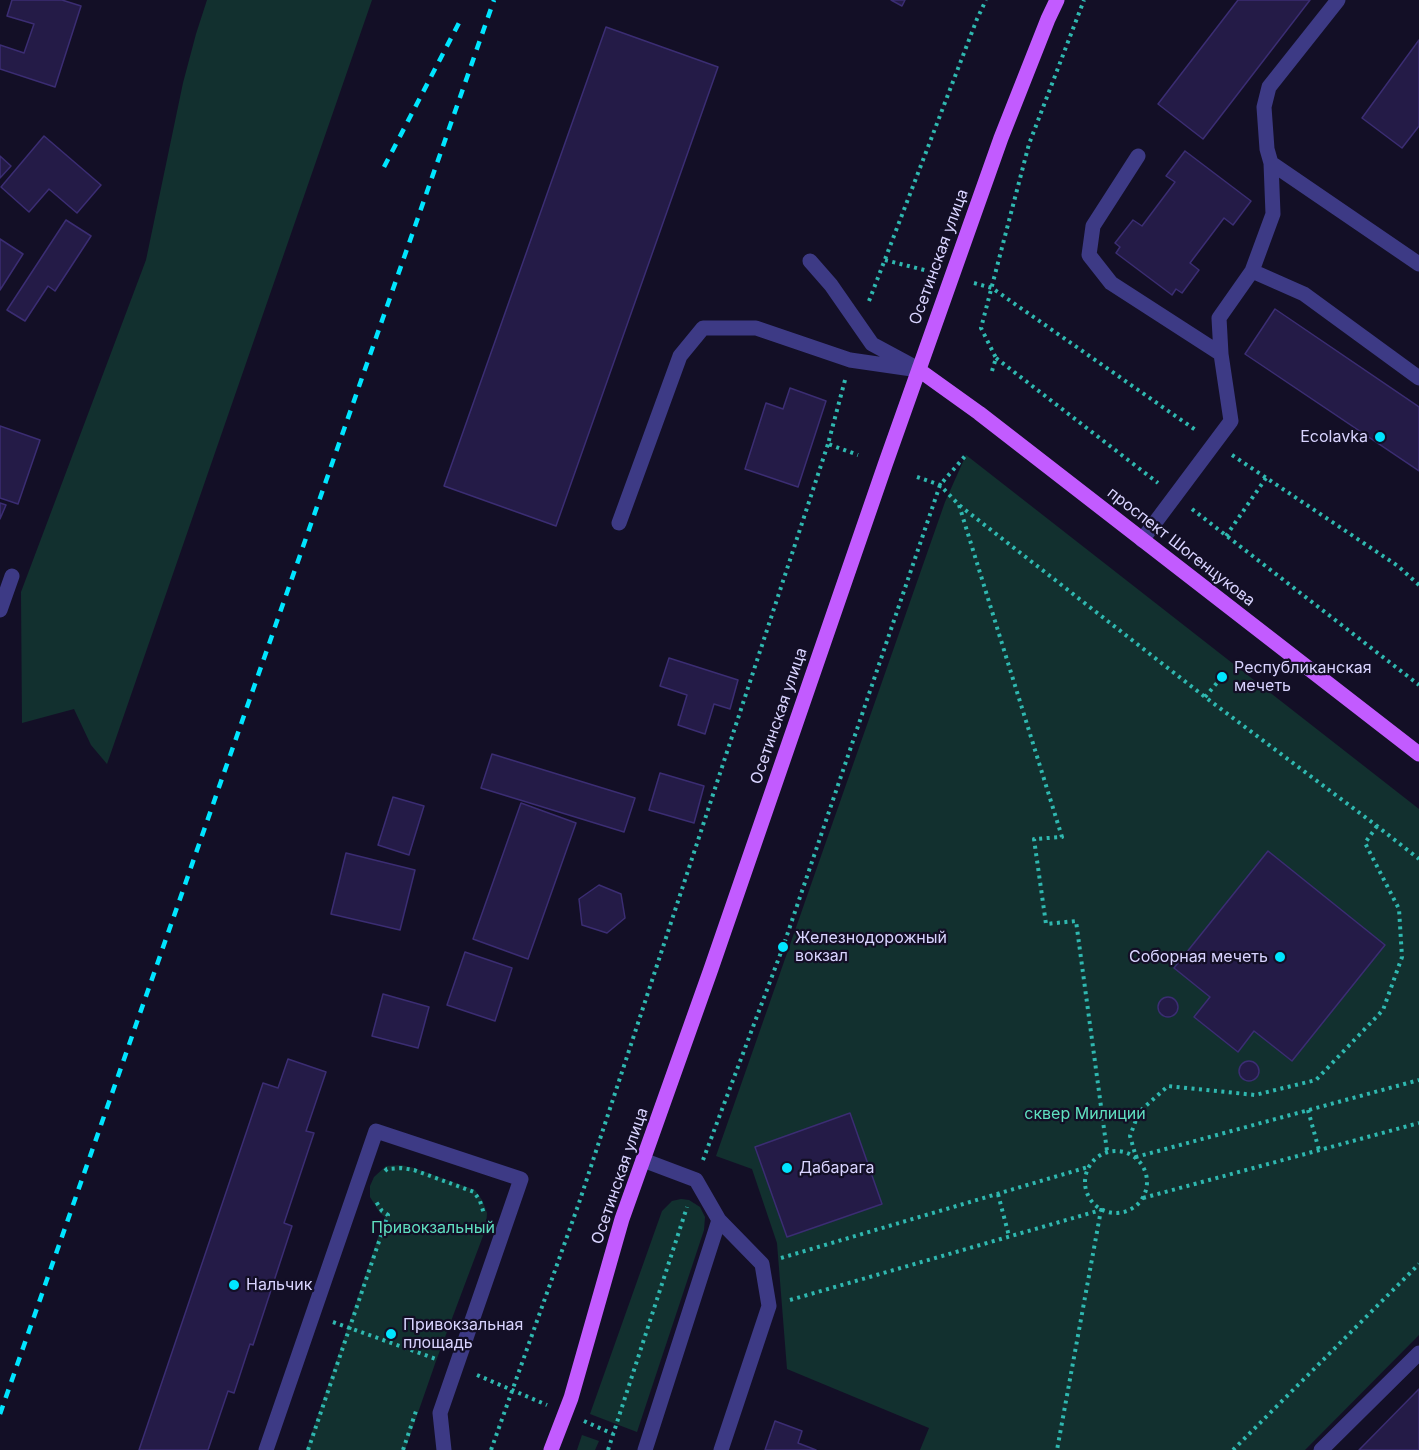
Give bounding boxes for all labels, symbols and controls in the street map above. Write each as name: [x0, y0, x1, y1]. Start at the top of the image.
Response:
street label: Осетинская улица: [906, 187, 972, 327]
place label: Ecolavka: [1300, 427, 1368, 447]
marker: Ecolavka: [1373, 430, 1387, 444]
street label: проспект Шогенцукова: [1103, 483, 1259, 611]
street label: Осетинская улица: [747, 645, 811, 787]
place label: Республиканская мечеть: [1234, 658, 1372, 696]
marker: Республиканская мечеть: [1215, 670, 1229, 684]
place label: Железнодорожный вокзал: [795, 928, 947, 966]
marker: Железнодорожный вокзал: [776, 940, 790, 954]
place label: Соборная мечеть: [1129, 947, 1268, 967]
marker: Соборная мечеть: [1273, 950, 1287, 964]
park label: сквер Милиции: [1024, 1104, 1146, 1124]
street label: Осетинская улица: [588, 1105, 652, 1247]
place label: Дабарага: [799, 1158, 874, 1178]
marker: Дабарага: [780, 1161, 794, 1175]
park label: Привокзальный: [371, 1218, 495, 1238]
place label: Нальчик: [246, 1275, 312, 1295]
marker: Нальчик: [227, 1278, 241, 1292]
place label: Привокзальная площадь: [403, 1315, 523, 1353]
marker: Привокзальная площадь: [384, 1327, 398, 1341]

